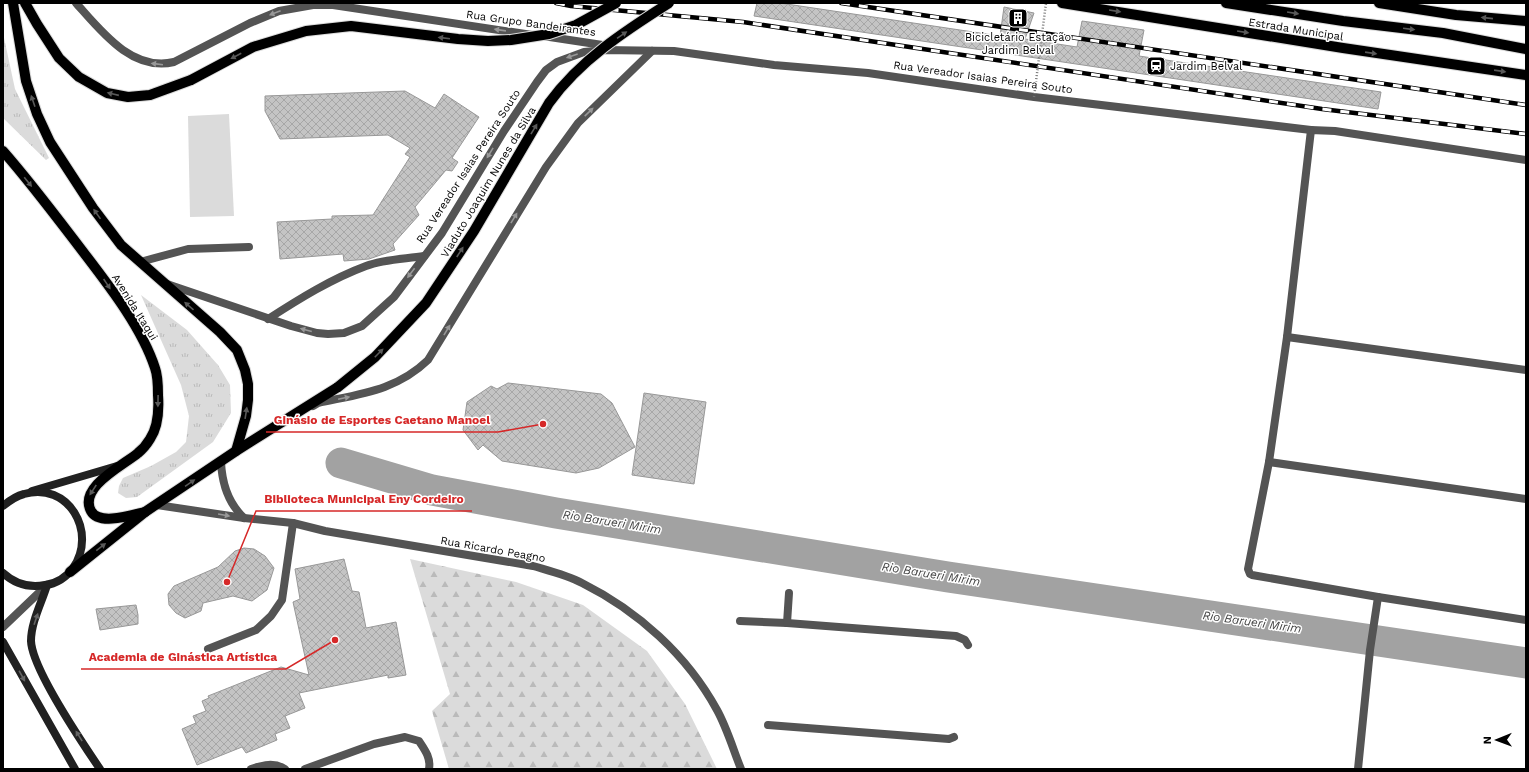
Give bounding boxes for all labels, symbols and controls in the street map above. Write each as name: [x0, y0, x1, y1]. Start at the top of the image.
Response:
building icon: Bicicletário Estação Jardim Belval: [1007, 7, 1029, 29]
street label: Rua Grupo Bandeirantes: [465, 8, 597, 39]
one-way arrow: [1109, 9, 1121, 15]
one-way arrow: [268, 10, 280, 16]
one-way arrow: [1287, 10, 1299, 16]
one-way arrow: [1481, 14, 1493, 21]
street label: Estrada Municipal: [1247, 16, 1345, 44]
one-way arrow: [1403, 26, 1415, 32]
one-way arrow: [494, 27, 506, 33]
one-way arrow: [1237, 29, 1249, 35]
one-way arrow: [617, 31, 627, 39]
place label: Bicicletário Estação Jardim Belval: [965, 31, 1071, 57]
one-way arrow: [438, 35, 450, 41]
one-way arrow: [1365, 50, 1377, 56]
one-way arrow: [230, 52, 242, 59]
one-way arrow: [565, 53, 577, 59]
station icon: Jardim Belval: [1145, 55, 1167, 77]
street label: Rua Vereador Isaias Pereira Souto: [893, 58, 1073, 97]
place label: Jardim Belval: [1170, 60, 1243, 73]
one-way arrow: [151, 61, 163, 67]
one-way arrow: [1494, 68, 1506, 74]
street label: Rua Vereador Isaias Pereira Souto: [414, 87, 523, 246]
one-way arrow: [107, 91, 119, 97]
one-way arrow: [30, 95, 36, 107]
street label: Viaduto Joaquim Nunes da Silva: [438, 105, 539, 260]
one-way arrow: [584, 107, 594, 117]
one-way arrow: [531, 123, 538, 135]
one-way arrow: [487, 148, 494, 159]
one-way arrow: [23, 176, 32, 187]
one-way arrow: [93, 209, 101, 219]
one-way arrow: [511, 212, 518, 224]
one-way arrow: [457, 246, 464, 258]
one-way arrow: [407, 268, 415, 279]
street label: Avenida Itaqui: [109, 272, 160, 343]
one-way arrow: [103, 279, 111, 290]
one-way arrow: [184, 301, 195, 310]
one-way arrow: [444, 324, 451, 336]
one-way arrow: [300, 327, 312, 333]
one-way arrow: [374, 348, 384, 358]
one-way arrow: [155, 395, 161, 408]
one-way arrow: [338, 395, 350, 401]
one-way arrow: [243, 407, 249, 419]
callout: Ginásio de Esportes Caetano Manoel: [266, 408, 498, 432]
text: Ginásio de Esportes Caetano Manoel: [274, 413, 490, 427]
one-way arrow: [185, 479, 195, 487]
one-way arrow: [89, 485, 97, 495]
callout: Biblioteca Municipal Eny Cordeiro: [256, 487, 472, 511]
text: Biblioteca Municipal Eny Cordeiro: [264, 492, 464, 506]
water label: Rio Barueri Mirim: [562, 507, 662, 537]
one-way arrow: [218, 512, 230, 518]
street label: Rua Ricardo Peagno: [439, 534, 546, 565]
one-way arrow: [95, 543, 106, 552]
water label: Rio Barueri Mirim: [881, 559, 981, 589]
water label: Rio Barueri Mirim: [1202, 608, 1302, 636]
one-way arrow: [33, 612, 39, 624]
callout: Academia de Ginástica Artística: [81, 645, 286, 669]
text: Academia de Ginástica Artística: [89, 650, 277, 664]
one-way arrow: [19, 670, 26, 682]
north arrow: [1477, 720, 1517, 760]
one-way arrow: [75, 731, 83, 741]
text: N: [1481, 736, 1494, 744]

